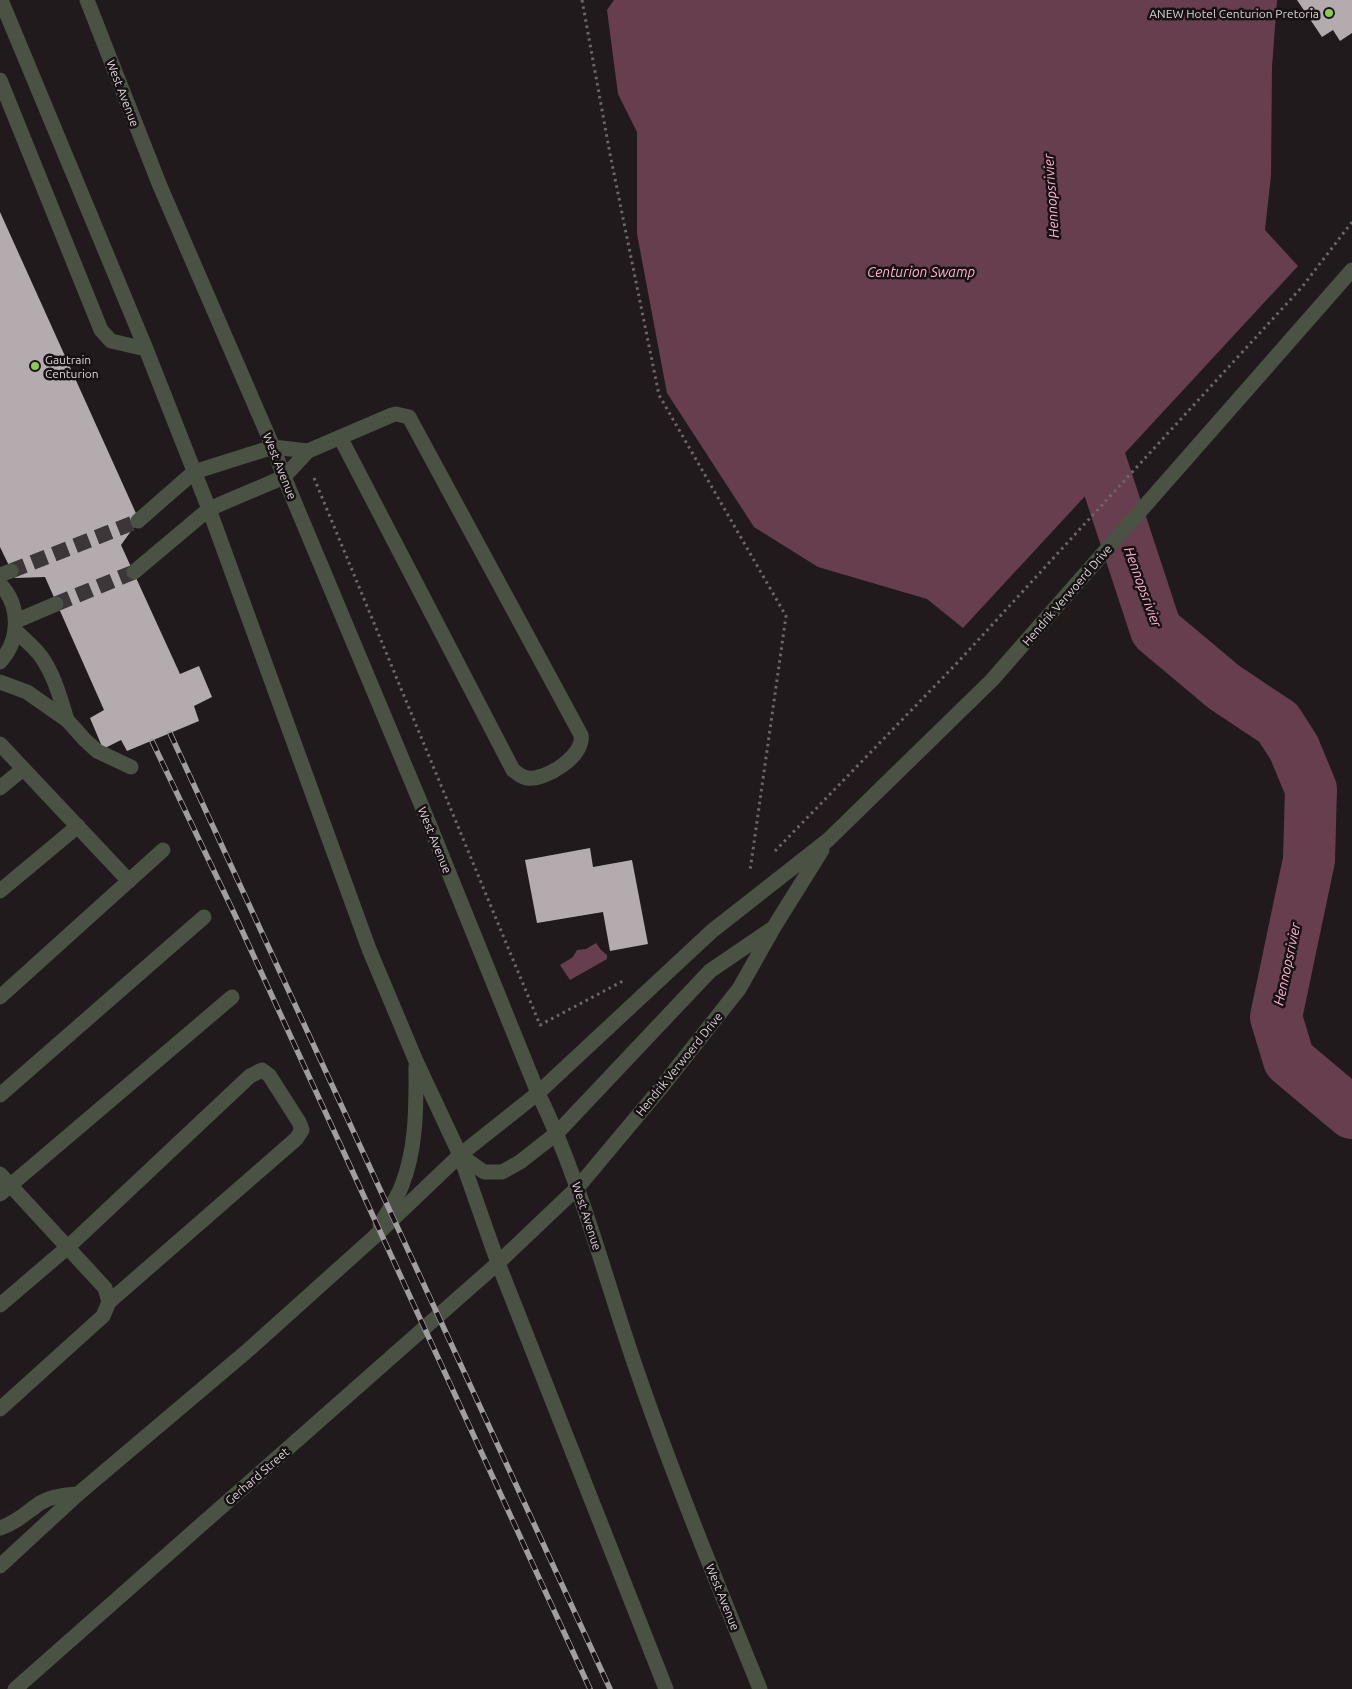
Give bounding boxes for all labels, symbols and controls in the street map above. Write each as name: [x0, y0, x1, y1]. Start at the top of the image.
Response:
place label: ANEW Hotel Centurion Pretoria: [1149, 7, 1319, 20]
marker: ANEW Hotel Centurion Pretoria: [1323, 7, 1335, 19]
street label: West Avenue: [104, 58, 142, 128]
water label: Hennopsrivier: [1040, 153, 1062, 239]
water label: Centurion Swamp: [867, 264, 975, 280]
place label: Gautrain Centurion: [45, 353, 99, 380]
marker: Gautrain Centurion: [29, 360, 41, 372]
street label: West Avenue: [261, 431, 299, 501]
street label: Hendrik Verwoerd Drive: [1020, 542, 1114, 648]
water label: Hennopsrivier: [1121, 545, 1165, 630]
street label: West Avenue: [416, 805, 454, 875]
water label: Hennopsrivier: [1270, 920, 1304, 1007]
street label: Hendrik Verwoerd Drive: [633, 1010, 725, 1118]
street label: West Avenue: [570, 1180, 604, 1252]
street label: Gerhard Street: [223, 1445, 292, 1507]
street label: West Avenue: [704, 1562, 742, 1632]

